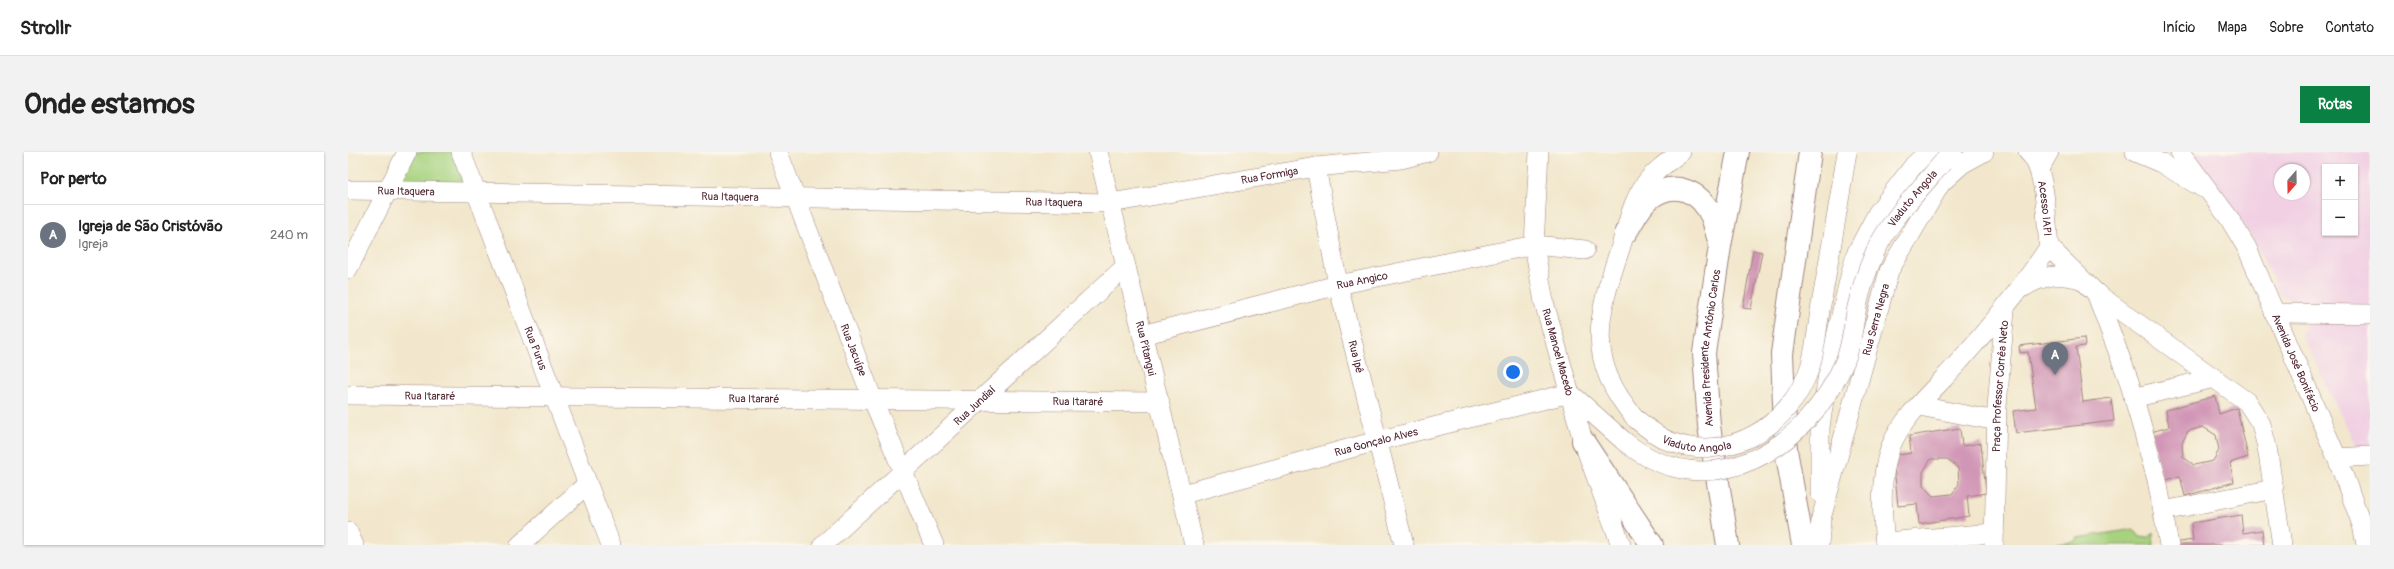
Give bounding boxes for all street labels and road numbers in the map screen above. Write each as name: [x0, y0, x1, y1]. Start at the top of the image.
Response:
street label: Rua Formiga: [1240, 164, 1299, 187]
street label: Viaduto Angola: [1885, 168, 1940, 230]
street label: Acesso IAPI: [2035, 179, 2054, 237]
street label: Rua Itaquera: [377, 185, 435, 198]
street label: Rua Itaquera: [701, 190, 759, 204]
street label: Rua Itaquera: [1025, 196, 1083, 210]
street label: Avenida Presidente Antônio Carlos: [1698, 268, 1723, 427]
street label: Rua Angico: [1336, 269, 1389, 292]
street label: Rua Serra Negra: [1860, 282, 1892, 357]
street label: Rua Manoel Macedo: [1539, 307, 1576, 397]
street label: Avenida José Bonifácio: [2269, 312, 2322, 414]
street label: Rua Pitangui: [1132, 320, 1158, 377]
street label: Praça Professor Corrêa Neto: [1990, 320, 2011, 452]
street label: Rua Jacuípe: [838, 322, 869, 379]
street label: Rua Purus: [521, 325, 550, 372]
street label: Rua Ipê: [1345, 339, 1366, 375]
street label: Rua Jundiaí: [951, 383, 998, 428]
street label: Rua Itararé: [404, 389, 456, 403]
street label: Rua Itararé: [728, 392, 780, 406]
street label: Rua Itararé: [1052, 395, 1104, 409]
street label: Rua Gonçalo Alves: [1333, 425, 1419, 459]
street label: Viaduto Angola: [1660, 433, 1733, 455]

